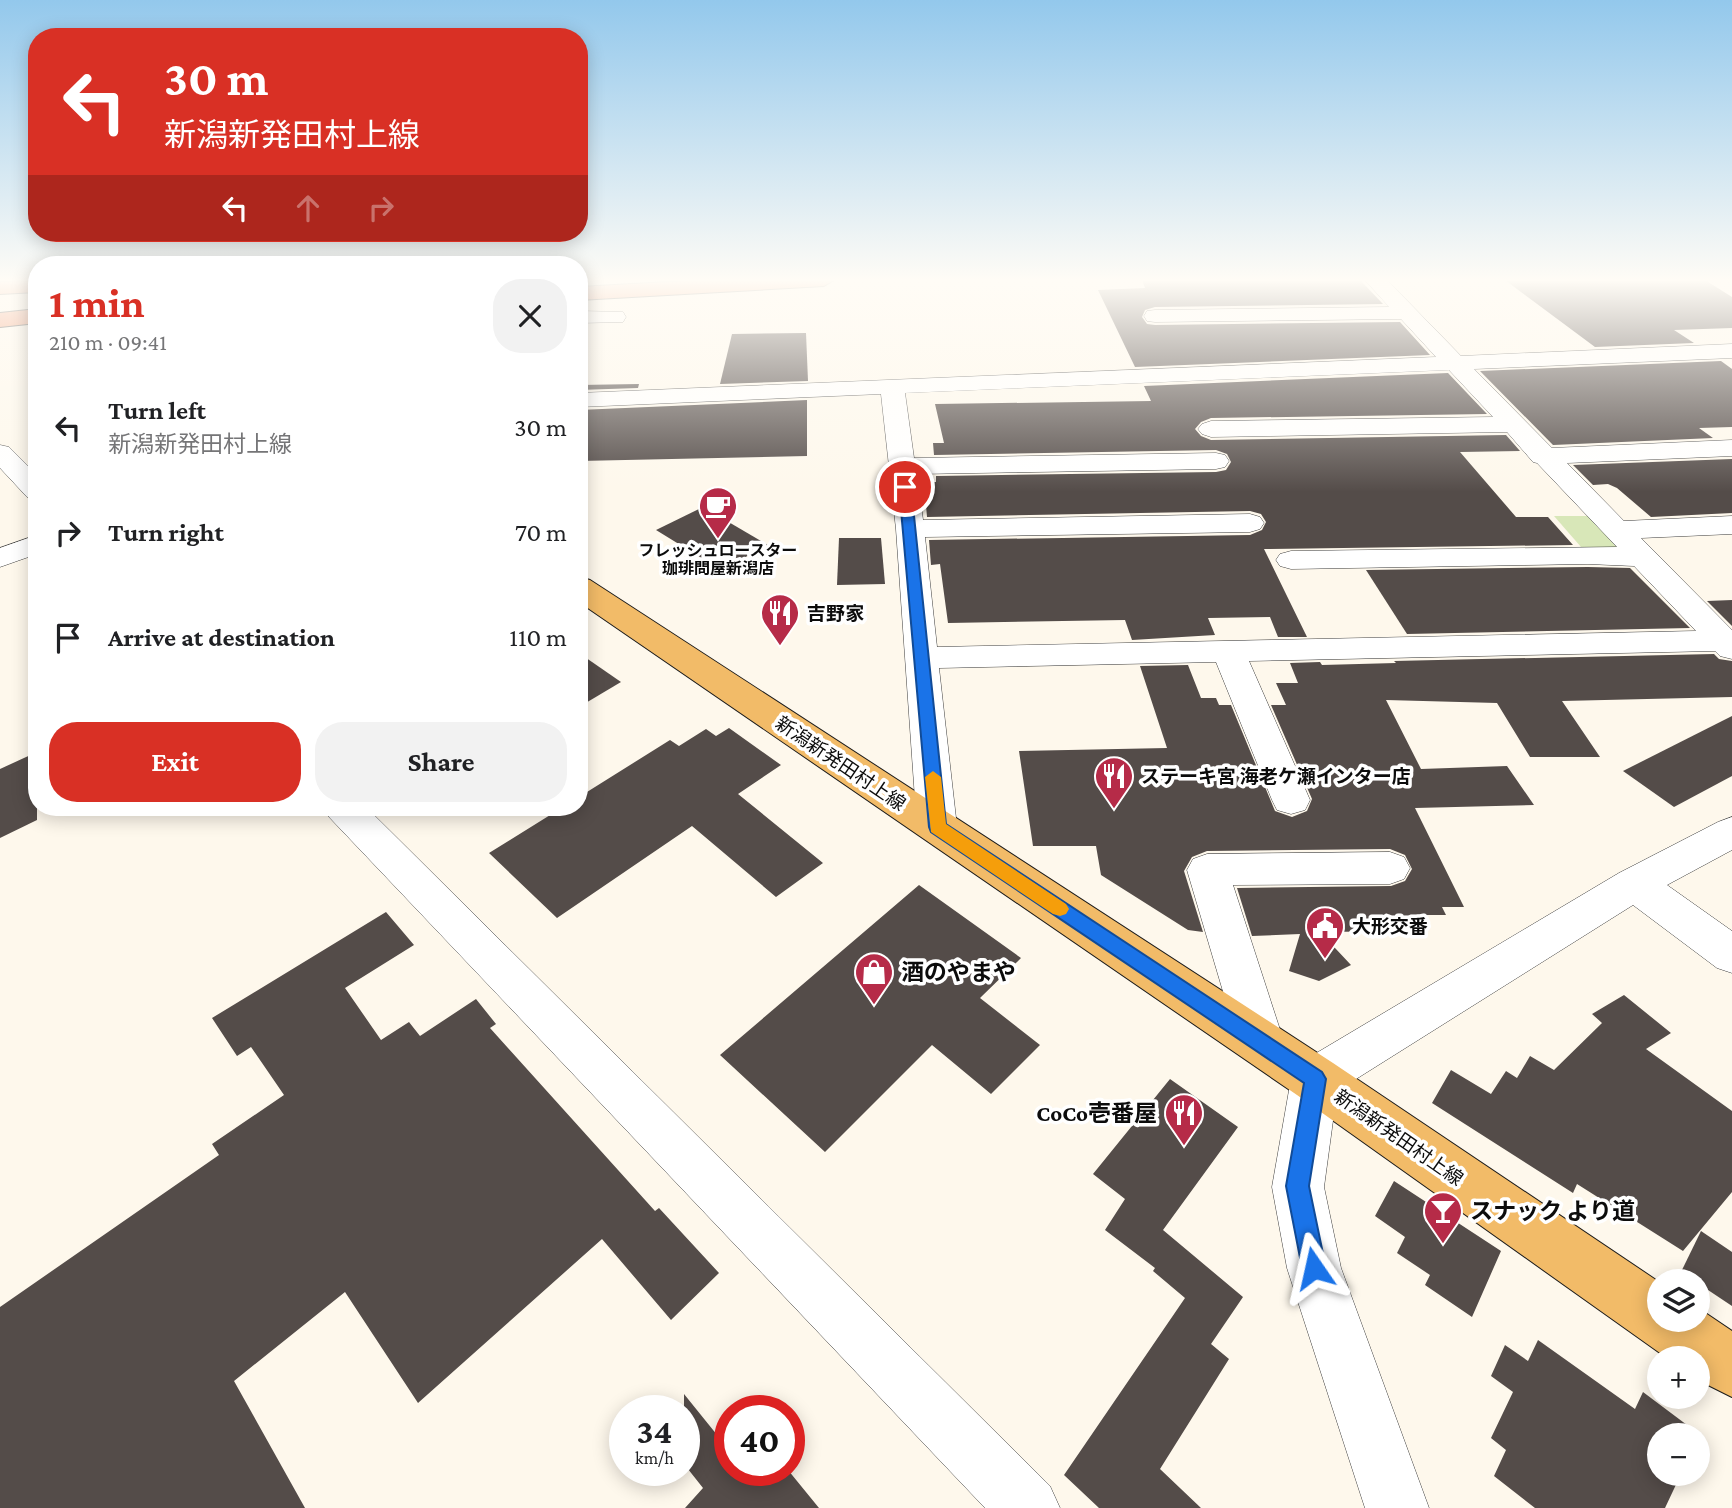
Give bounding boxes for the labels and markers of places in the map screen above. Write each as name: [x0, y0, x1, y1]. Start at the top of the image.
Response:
pin: [875, 457, 935, 517]
cafe icon: フレッシュロースター 珈琲問屋新潟店: [697, 485, 739, 540]
place label: フレッシュロースター 珈琲問屋新潟店: [638, 542, 798, 577]
restaurant icon: 吉野家: [759, 592, 801, 647]
place label: 吉野家: [807, 603, 864, 624]
restaurant icon: ステーキ宮 海老ケ瀬インター店: [1093, 755, 1135, 810]
place label: ステーキ宮 海老ケ瀬インター店: [1141, 766, 1411, 787]
public building icon: 大形交番: [1304, 905, 1346, 960]
place label: 大形交番: [1352, 916, 1428, 937]
shop icon: 酒のやまや: [853, 951, 895, 1006]
place label: 酒のやまや: [901, 959, 1016, 985]
restaurant icon: CoCo壱番屋: [1163, 1092, 1205, 1147]
place label: CoCo壱番屋: [1036, 1100, 1157, 1126]
bar icon: スナック より道: [1422, 1190, 1464, 1245]
place label: スナック より道: [1470, 1198, 1635, 1224]

